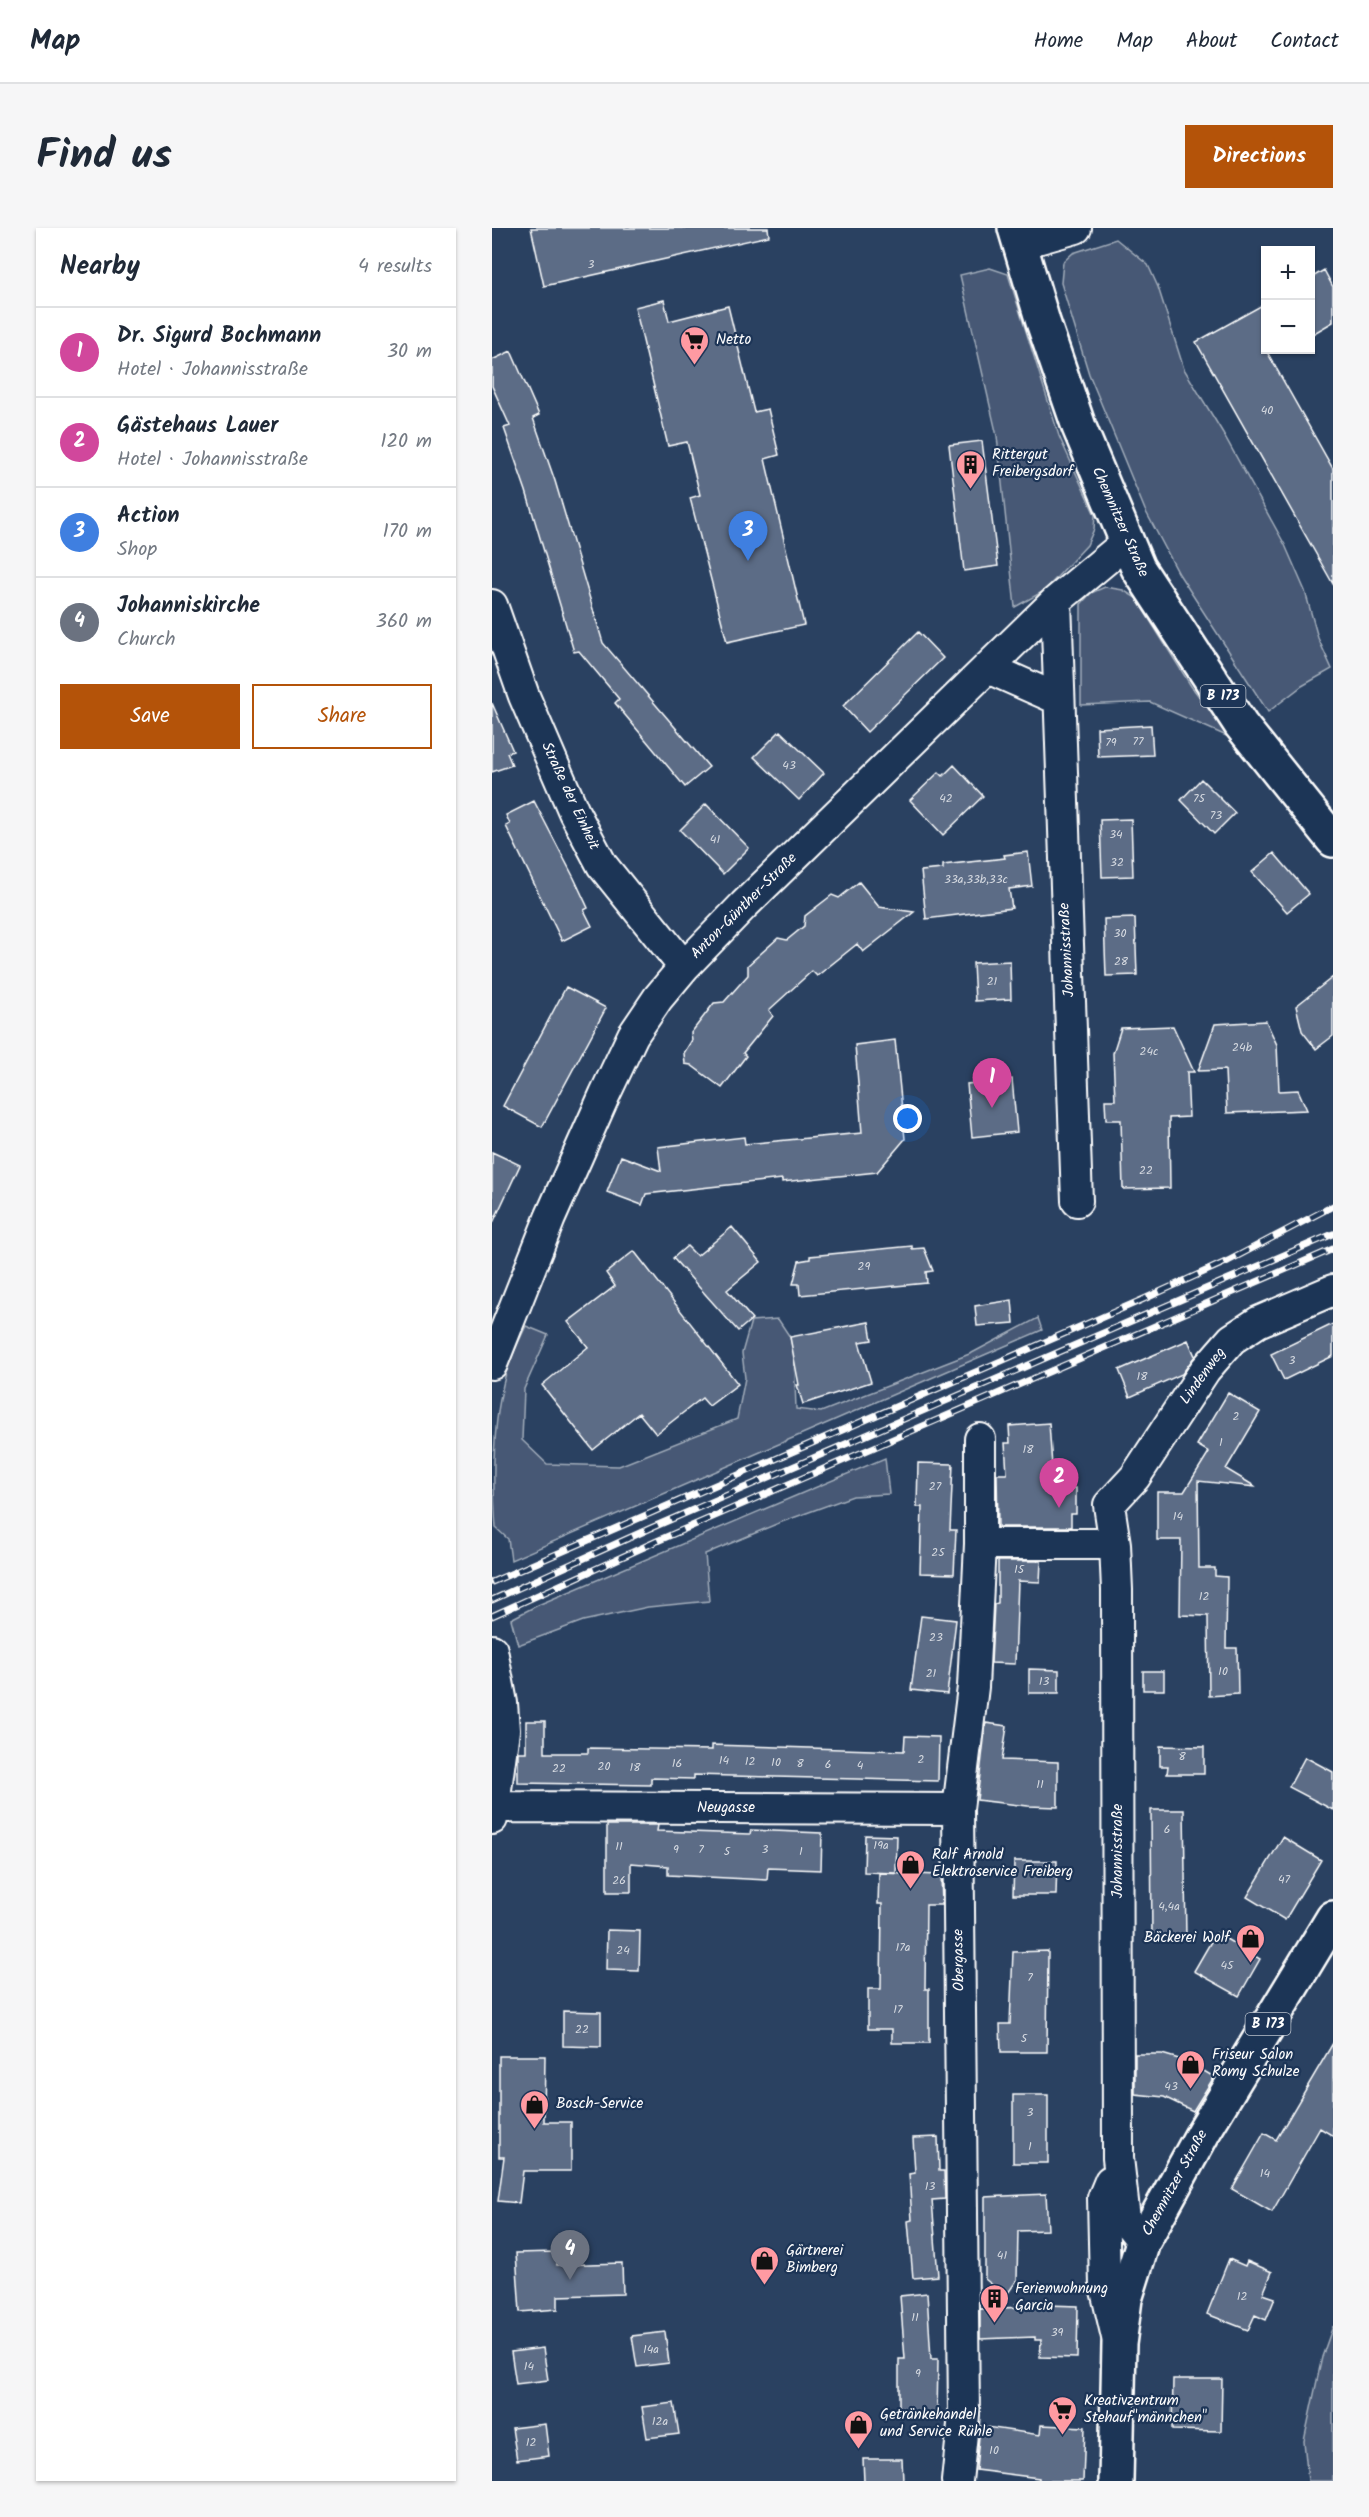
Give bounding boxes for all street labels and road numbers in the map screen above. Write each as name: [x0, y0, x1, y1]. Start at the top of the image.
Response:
street label: Chemnitzer Straße: [1085, 463, 1155, 581]
road number: B 173: [1200, 685, 1246, 707]
street label: Straße der Einheit: [534, 738, 606, 854]
street label: Anton-Günther-Straße: [685, 847, 803, 965]
street label: Johannisstraße: [1053, 902, 1081, 998]
street label: Lindenweg: [1174, 1342, 1232, 1410]
street label: Neugasse: [697, 1796, 755, 1820]
street label: Johannisstraße: [1106, 1803, 1130, 1898]
street label: Obergasse: [946, 1928, 972, 1991]
road number: B 173: [1246, 2013, 1290, 2035]
street label: Chemnitzer Straße: [1136, 2125, 1214, 2241]

